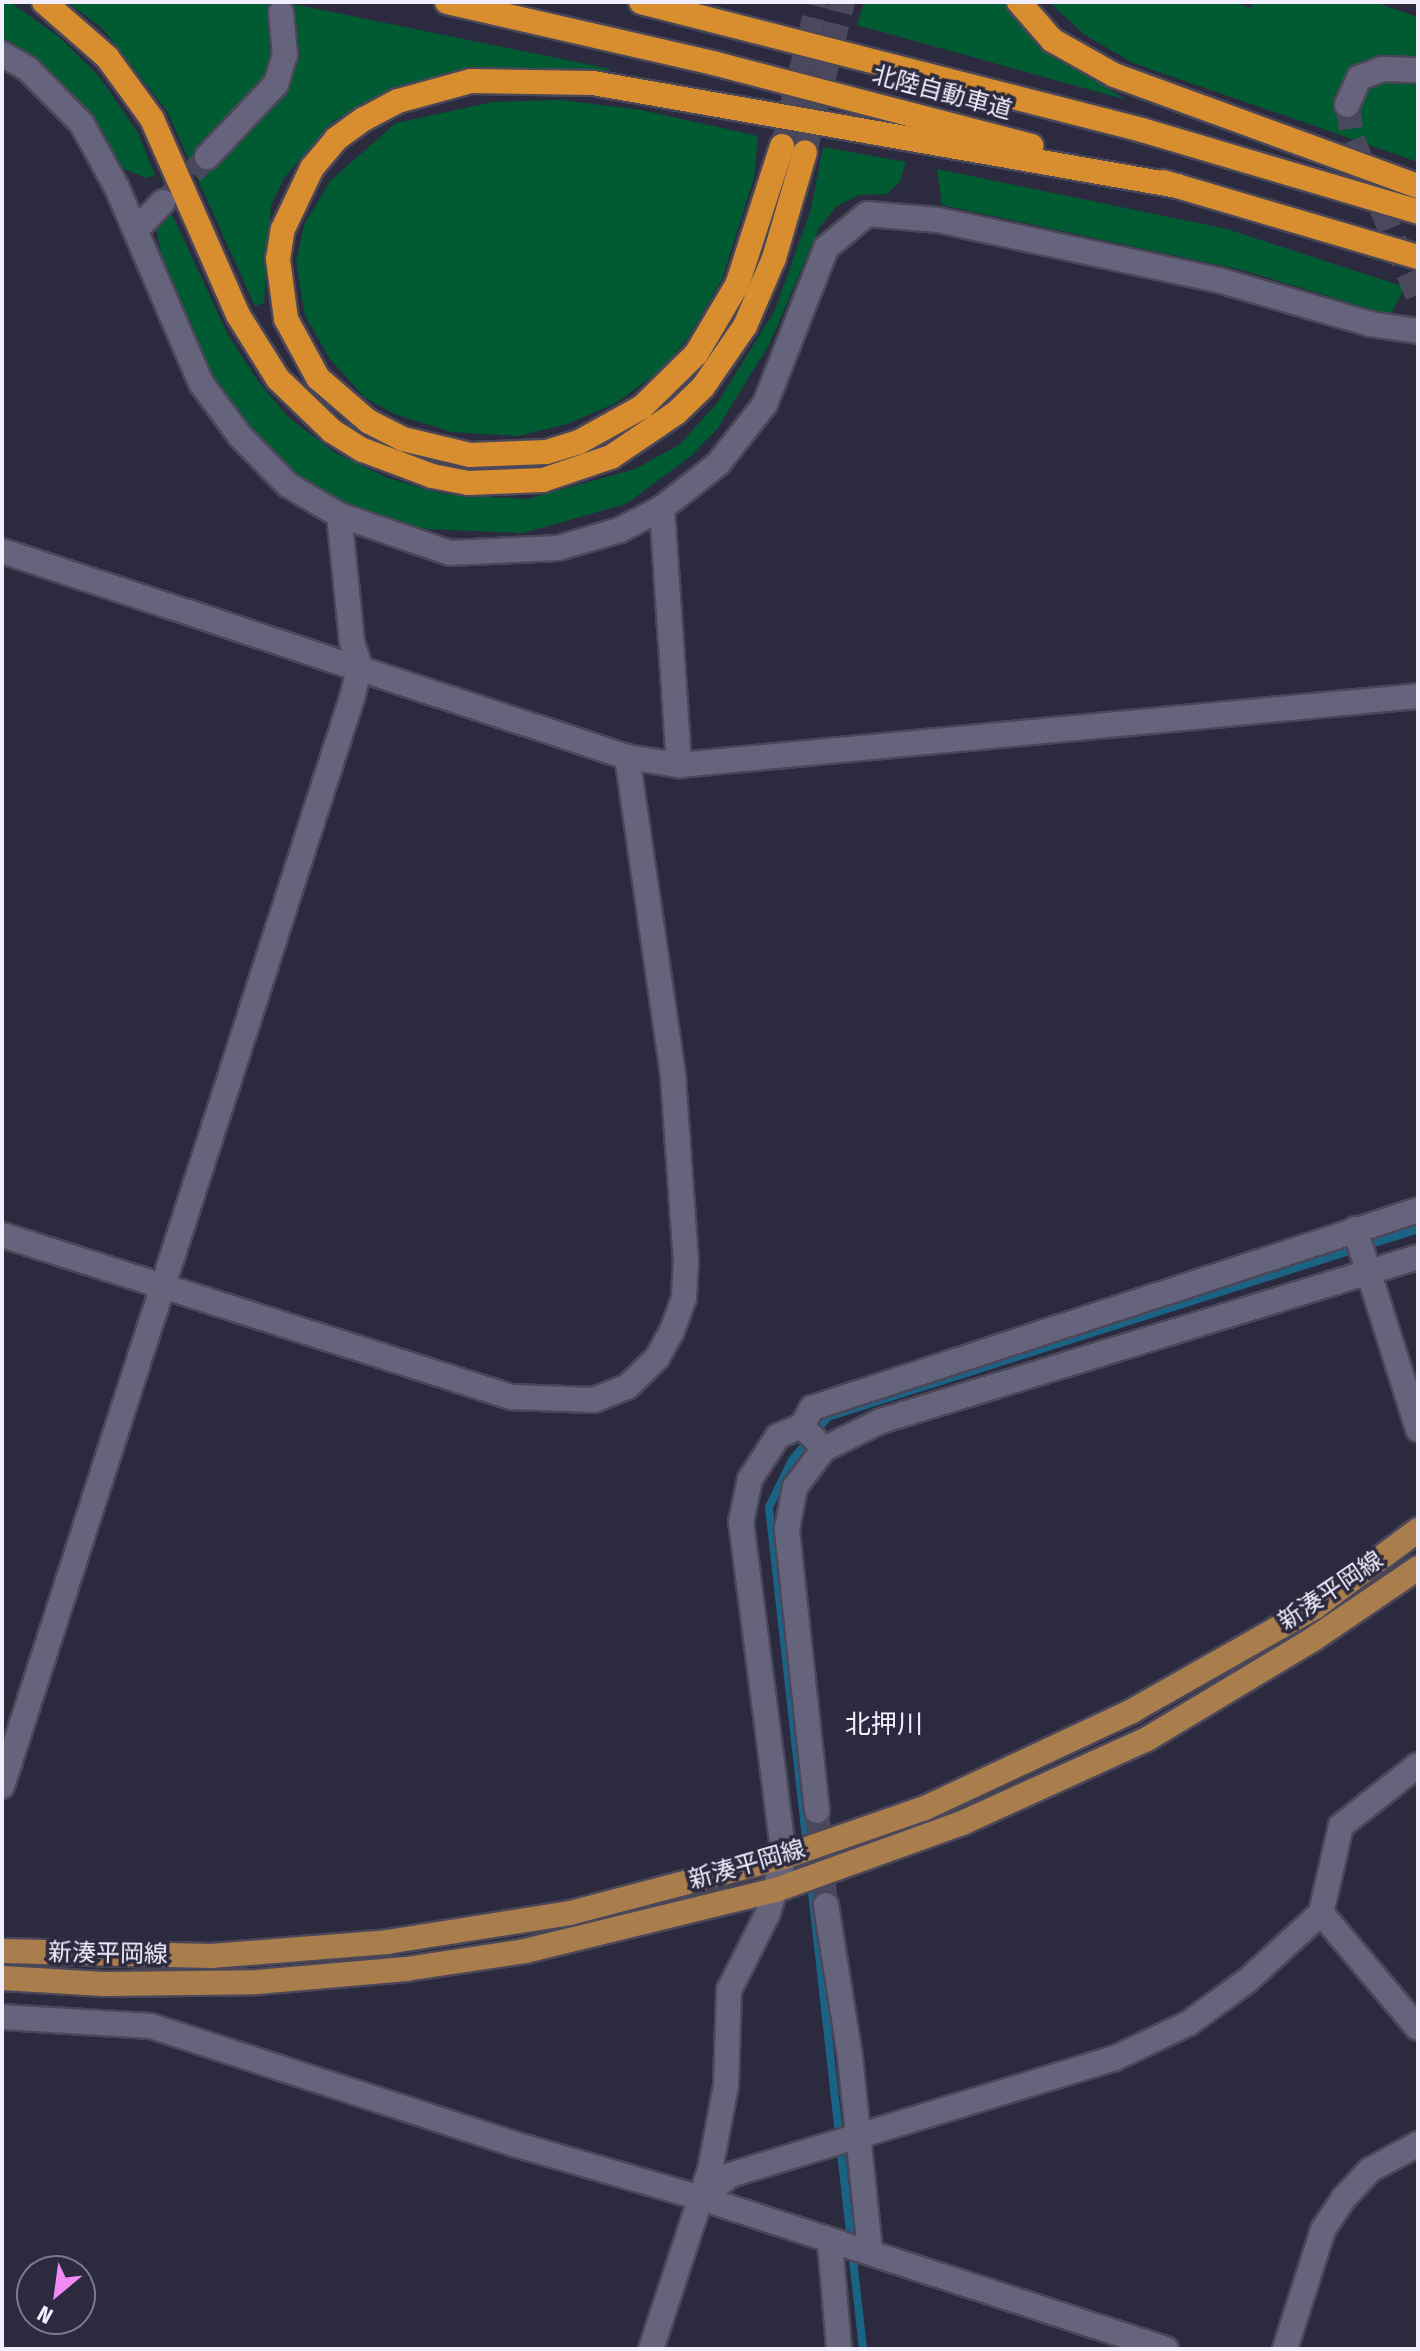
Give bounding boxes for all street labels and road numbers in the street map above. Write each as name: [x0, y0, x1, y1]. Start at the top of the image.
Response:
street label: 北陸自動車道: [869, 60, 1015, 126]
street label: 新湊平岡線: [1273, 1546, 1389, 1636]
street label: 新湊平岡線: [685, 1835, 809, 1895]
street label: 新湊平岡線: [48, 1939, 168, 1969]

